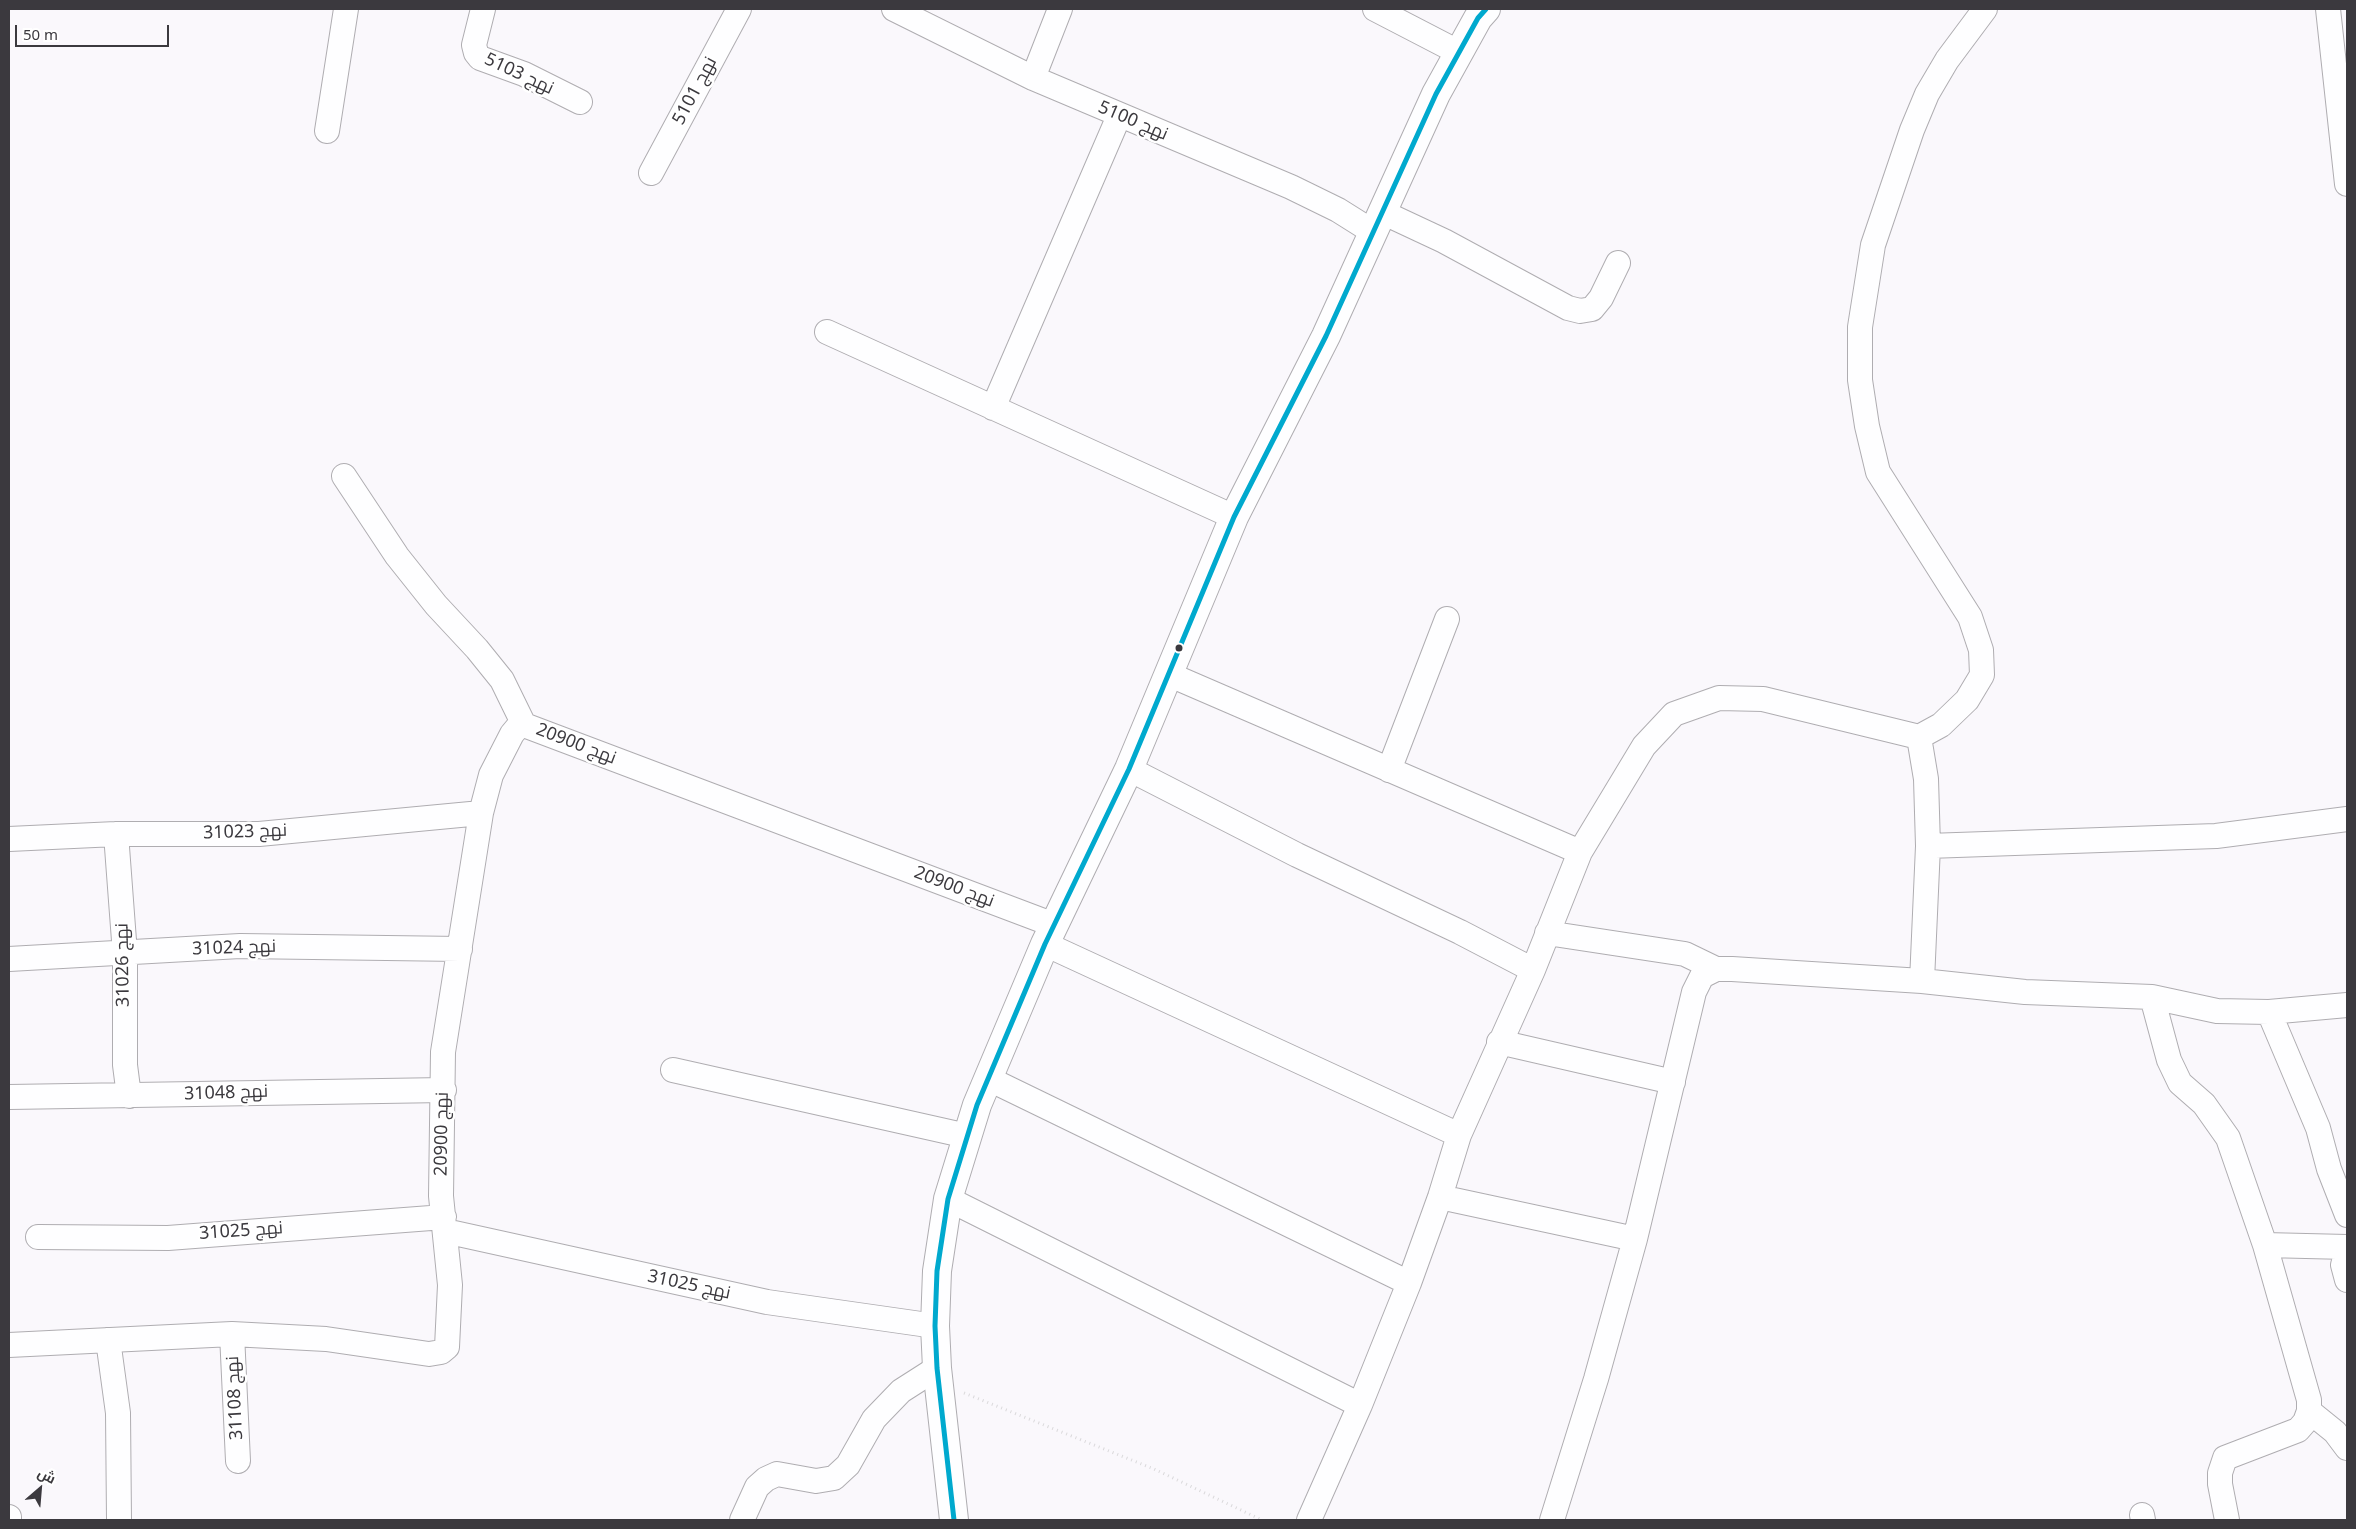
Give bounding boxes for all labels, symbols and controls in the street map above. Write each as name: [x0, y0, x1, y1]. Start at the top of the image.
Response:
scale bar: [18, 15, 171, 47]
text: 50 m: [23, 24, 58, 44]
street label: نهج 5103: [481, 49, 557, 99]
street label: نهج 5101: [668, 53, 722, 129]
street label: نهج 5100: [1095, 97, 1171, 145]
unlabelled marker: [1174, 643, 1184, 653]
street label: نهج 20900: [533, 719, 619, 769]
street label: نهج 31023: [203, 820, 287, 844]
street label: نهج 20900: [911, 862, 997, 912]
street label: نهج 31026: [111, 923, 135, 1007]
street label: نهج 31024: [192, 936, 276, 960]
street label: نهج 31048: [184, 1081, 268, 1105]
street label: نهج 20900: [430, 1092, 454, 1176]
street label: نهج 31025: [198, 1217, 284, 1245]
street label: نهج 31025: [646, 1266, 732, 1304]
street label: نهج 31108: [222, 1355, 248, 1441]
text: ش: [35, 1463, 59, 1488]
north arrow: [15, 1464, 65, 1514]

